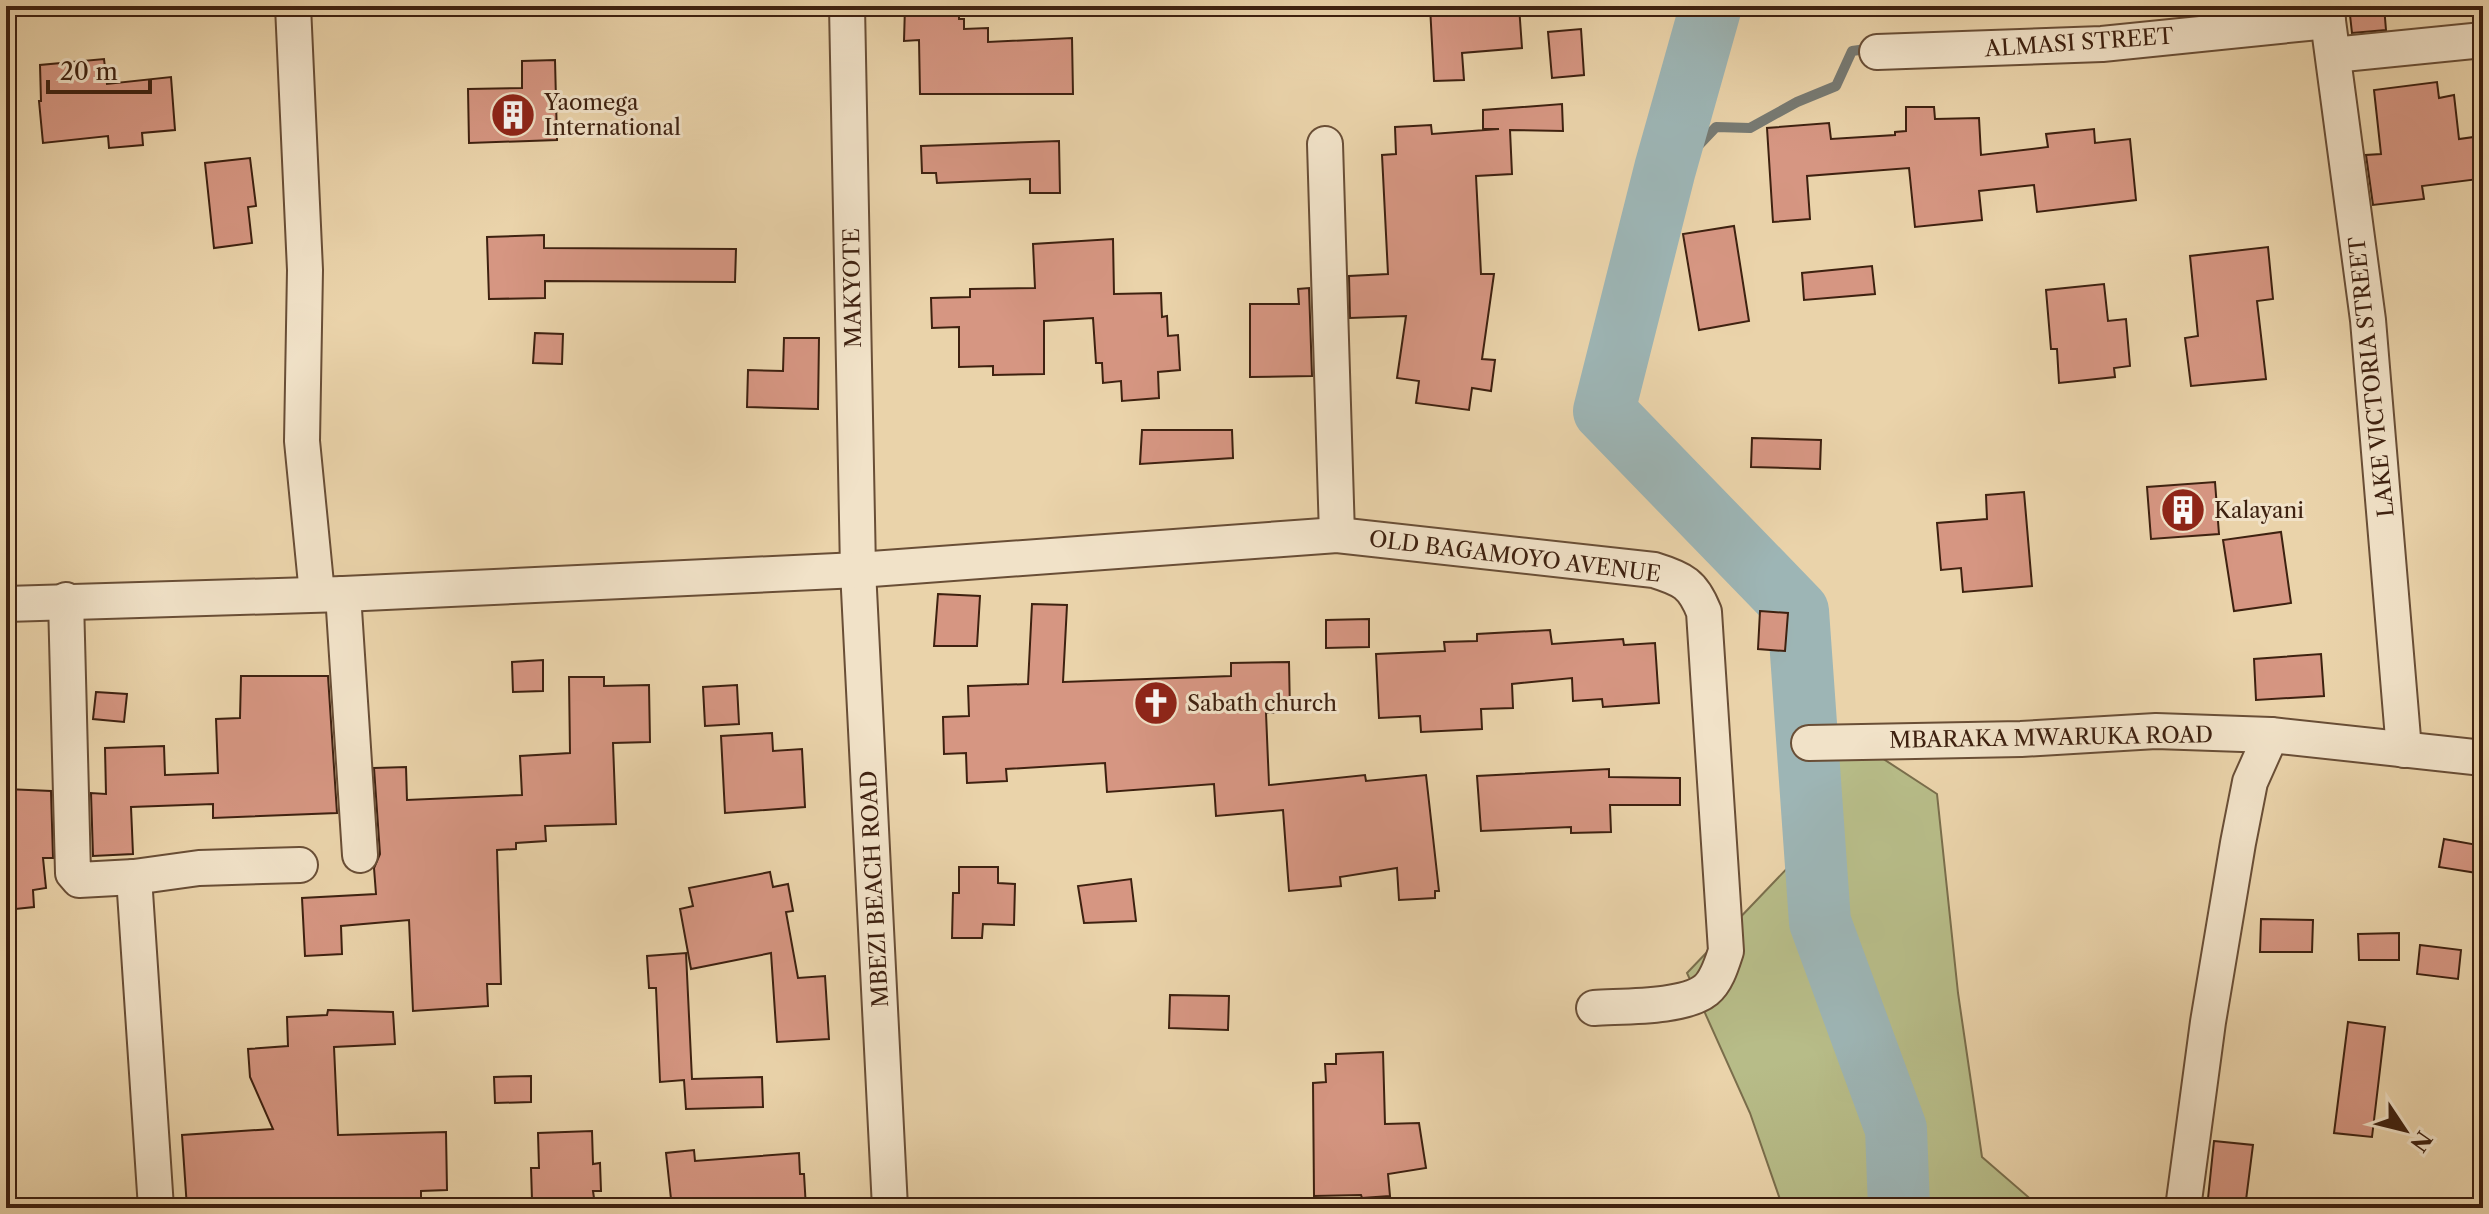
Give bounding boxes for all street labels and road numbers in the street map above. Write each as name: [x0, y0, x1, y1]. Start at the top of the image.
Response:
street label: ALMASI STREET: [1983, 22, 2175, 63]
street label: MAKYOTE: [838, 228, 867, 348]
street label: LAKE VICTORIA STREET: [2343, 235, 2400, 518]
street label: OLD BAGAMOYO AVENUE: [1368, 525, 1662, 588]
street label: MBARAKA MWARUKA ROAD: [1889, 721, 2213, 754]
street label: MBEZI BEACH ROAD: [855, 770, 894, 1008]

